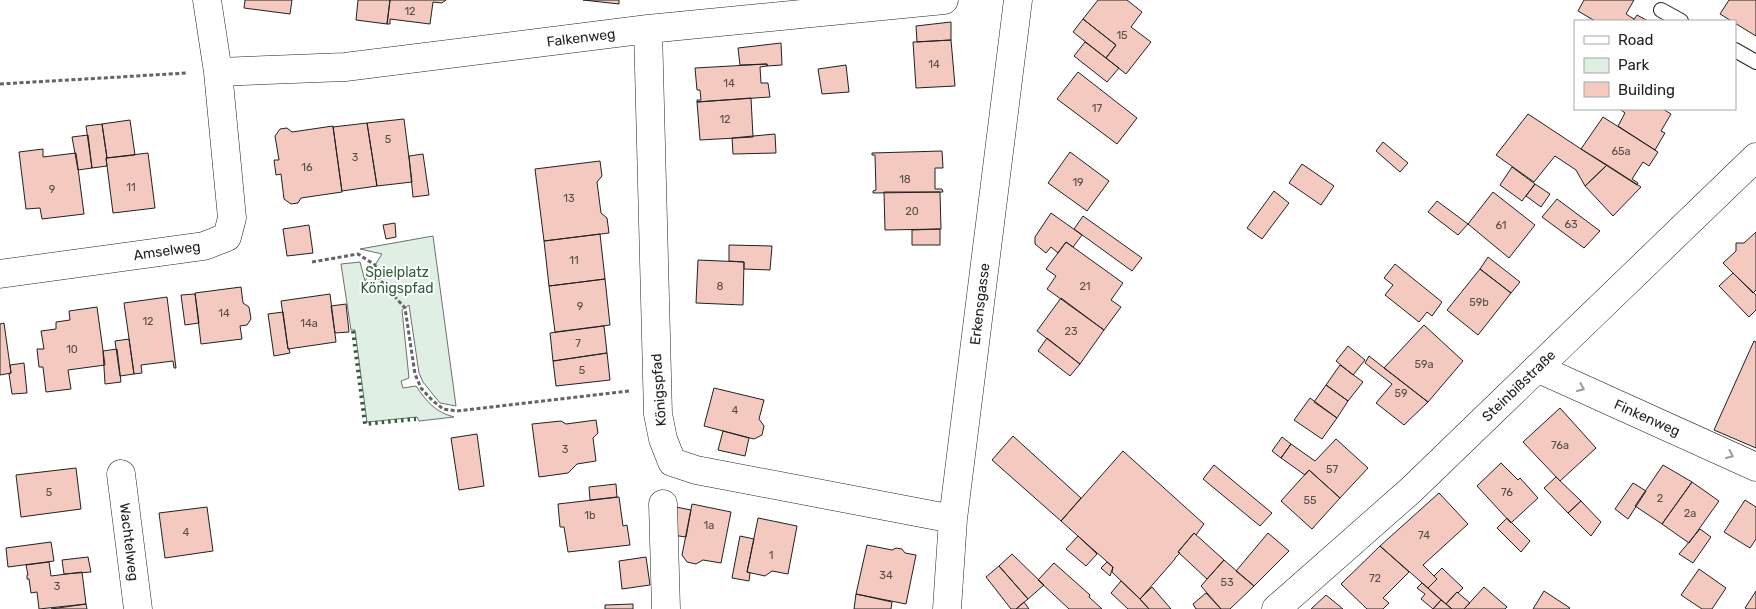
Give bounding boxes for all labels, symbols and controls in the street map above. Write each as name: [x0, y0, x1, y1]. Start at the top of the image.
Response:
house number: 12: [404, 5, 416, 18]
legend: [1574, 20, 1736, 110]
street label: Falkenweg: [546, 25, 616, 51]
house number: 15: [1116, 29, 1128, 42]
text: Road: [1618, 31, 1654, 49]
text: Park: [1618, 56, 1649, 74]
house number: 14: [928, 58, 940, 71]
house number: 14: [723, 77, 735, 90]
text: Building: [1618, 81, 1675, 99]
house number: 17: [1092, 102, 1103, 115]
house number: 12: [719, 113, 731, 126]
house number: 5: [385, 133, 392, 146]
house number: 65a: [1611, 145, 1631, 158]
house number: 3: [352, 151, 359, 164]
house number: 16: [301, 161, 313, 174]
house number: 18: [899, 173, 911, 186]
house number: 19: [1072, 176, 1084, 189]
house number: 11: [126, 181, 136, 194]
house number: 9: [49, 183, 55, 196]
house number: 13: [563, 192, 575, 205]
house number: 20: [905, 205, 919, 218]
house number: 63: [1564, 218, 1578, 231]
house number: 61: [1495, 219, 1507, 232]
street label: Amselweg: [132, 238, 202, 264]
house number: 11: [569, 254, 579, 267]
street label: Erkensgasse: [967, 262, 993, 346]
park label: Spielplatz Königspfad: [360, 264, 434, 297]
house number: 8: [717, 280, 724, 293]
house number: 21: [1079, 280, 1091, 293]
house number: 59b: [1469, 296, 1489, 309]
house number: 9: [577, 300, 583, 313]
house number: 14: [218, 307, 230, 320]
house number: 12: [142, 315, 154, 328]
house number: 14a: [300, 317, 318, 330]
house number: 23: [1064, 325, 1078, 338]
house number: 7: [575, 337, 581, 350]
house number: 10: [66, 343, 78, 356]
street label: Steinbißstraße: [1479, 347, 1559, 425]
street label: Königspfad: [648, 353, 670, 427]
house number: 59a: [1414, 358, 1434, 371]
house number: 5: [579, 364, 586, 377]
one-way arrow: [1576, 382, 1585, 393]
house number: 59: [1394, 387, 1408, 400]
street label: Finkenweg: [1611, 396, 1683, 440]
house number: 4: [732, 404, 739, 417]
house number: 76a: [1551, 439, 1569, 452]
house number: 3: [562, 443, 569, 456]
one-way arrow: [1725, 449, 1734, 459]
house number: 57: [1326, 463, 1338, 476]
house number: 5: [46, 486, 53, 499]
house number: 76: [1501, 486, 1513, 499]
house number: 2: [1657, 492, 1663, 505]
house number: 55: [1303, 494, 1317, 507]
street label: Wachtelweg: [116, 502, 142, 582]
house number: 2a: [1684, 507, 1696, 520]
house number: 1b: [584, 509, 596, 522]
house number: 1a: [704, 519, 714, 532]
house number: 4: [183, 526, 190, 539]
house number: 74: [1418, 529, 1430, 542]
house number: 1: [769, 549, 773, 562]
house number: 34: [879, 569, 893, 582]
house number: 72: [1369, 572, 1381, 585]
house number: 53: [1220, 576, 1234, 589]
house number: 3: [54, 580, 61, 593]

